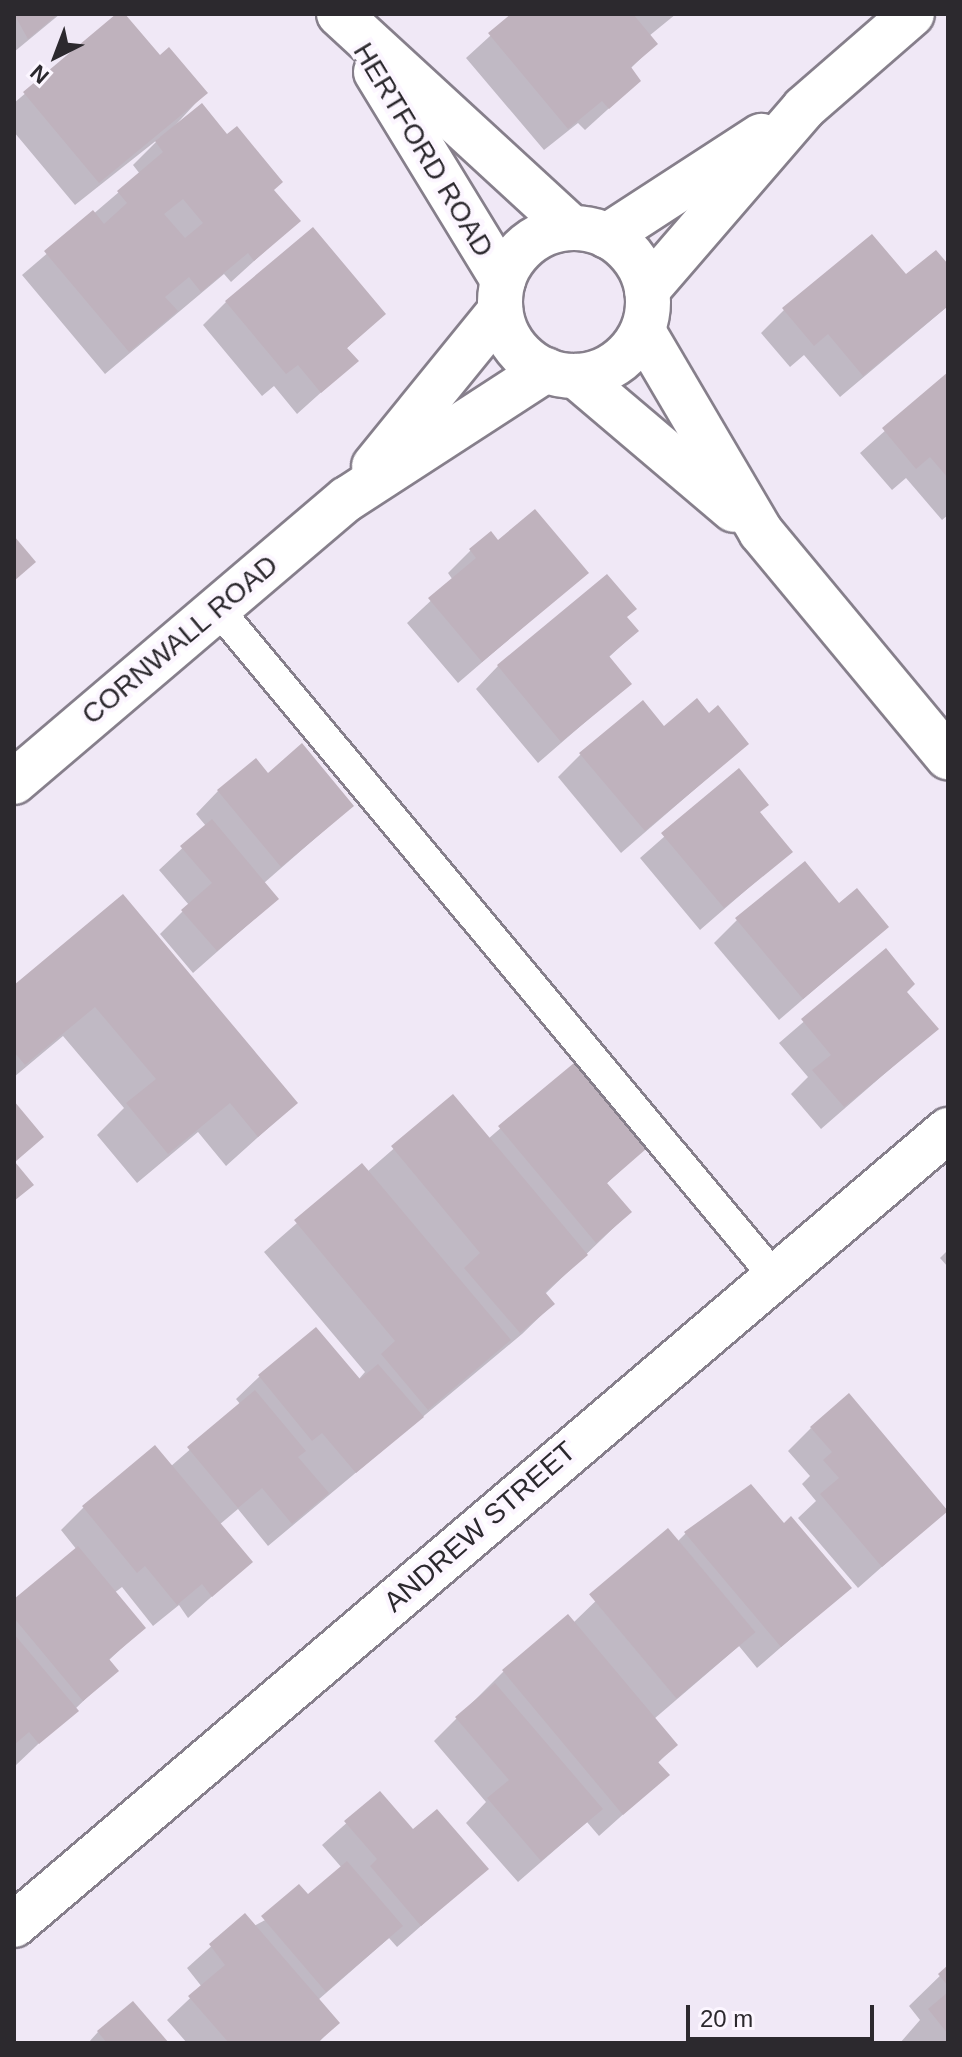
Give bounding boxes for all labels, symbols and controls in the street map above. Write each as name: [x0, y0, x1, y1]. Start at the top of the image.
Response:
north arrow: [16, 16, 96, 96]
street label: HERTFORD ROAD: [346, 37, 500, 263]
text: N: [25, 60, 54, 89]
street label: CORNWALL ROAD: [75, 548, 285, 732]
street label: ANDREW STREET: [377, 1435, 583, 1619]
scale bar: [690, 1989, 878, 2039]
text: 20 m: [700, 2005, 753, 2032]

